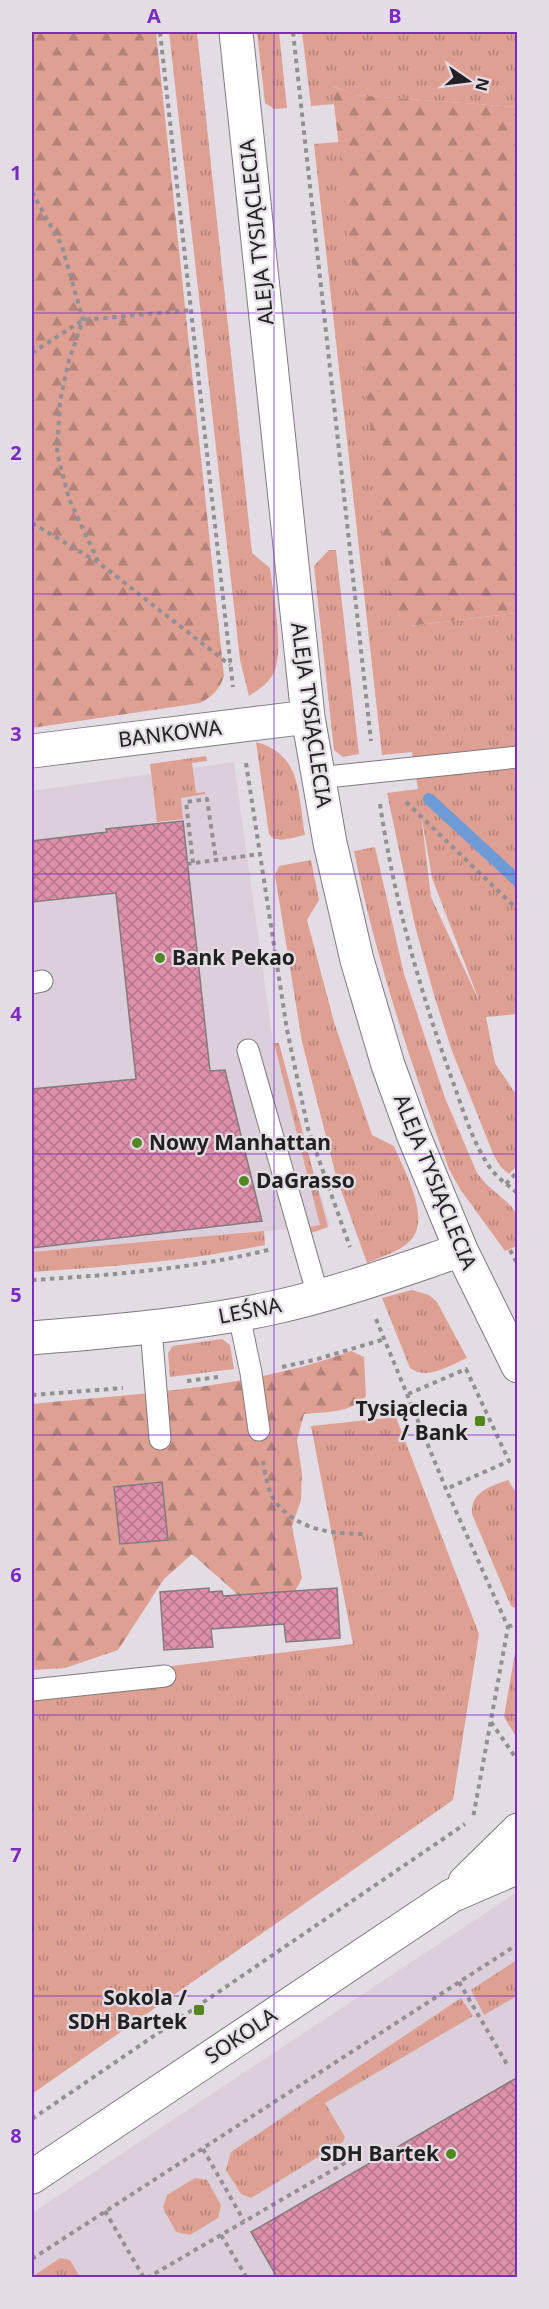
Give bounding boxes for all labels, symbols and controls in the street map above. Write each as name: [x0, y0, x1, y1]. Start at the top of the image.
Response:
text: A: [147, 2, 161, 29]
text: B: [388, 2, 402, 29]
north arrow: [438, 51, 498, 111]
text: N: [470, 76, 495, 94]
street label: ALEJA TYSIĄCLECIA: [232, 137, 280, 327]
text: 1: [10, 159, 22, 186]
text: 2: [10, 439, 22, 466]
street label: ALEJA TYSIĄCLECIA: [285, 620, 339, 810]
street label: BANKOWA: [117, 713, 224, 753]
text: 3: [10, 720, 22, 747]
place label: Bank Pekao: [172, 943, 295, 971]
marker: Bank Pekao: [153, 951, 167, 965]
text: 4: [10, 1000, 22, 1027]
street label: ALEJA TYSIĄCLECIA: [388, 1090, 484, 1274]
place label: Nowy Manhattan: [149, 1128, 331, 1156]
marker: Nowy Manhattan: [130, 1136, 144, 1150]
place label: DaGrasso: [256, 1166, 355, 1194]
marker: DaGrasso: [237, 1174, 251, 1188]
text: 5: [10, 1281, 22, 1308]
street label: LEŚNA: [216, 1290, 284, 1330]
place label: Tysiąclecia / Bank: [356, 1394, 469, 1446]
marker: Tysiąclecia / Bank: [473, 1414, 487, 1428]
text: 6: [10, 1561, 22, 1588]
text: 7: [10, 1841, 22, 1868]
place label: Sokola / SDH Bartek: [68, 1983, 188, 2035]
street label: SOKOLA: [199, 2001, 282, 2070]
marker: Sokola / SDH Bartek: [192, 2003, 206, 2017]
text: 8: [10, 2122, 22, 2149]
place label: SDH Bartek: [320, 2139, 440, 2167]
marker: SDH Bartek: [444, 2147, 458, 2161]

